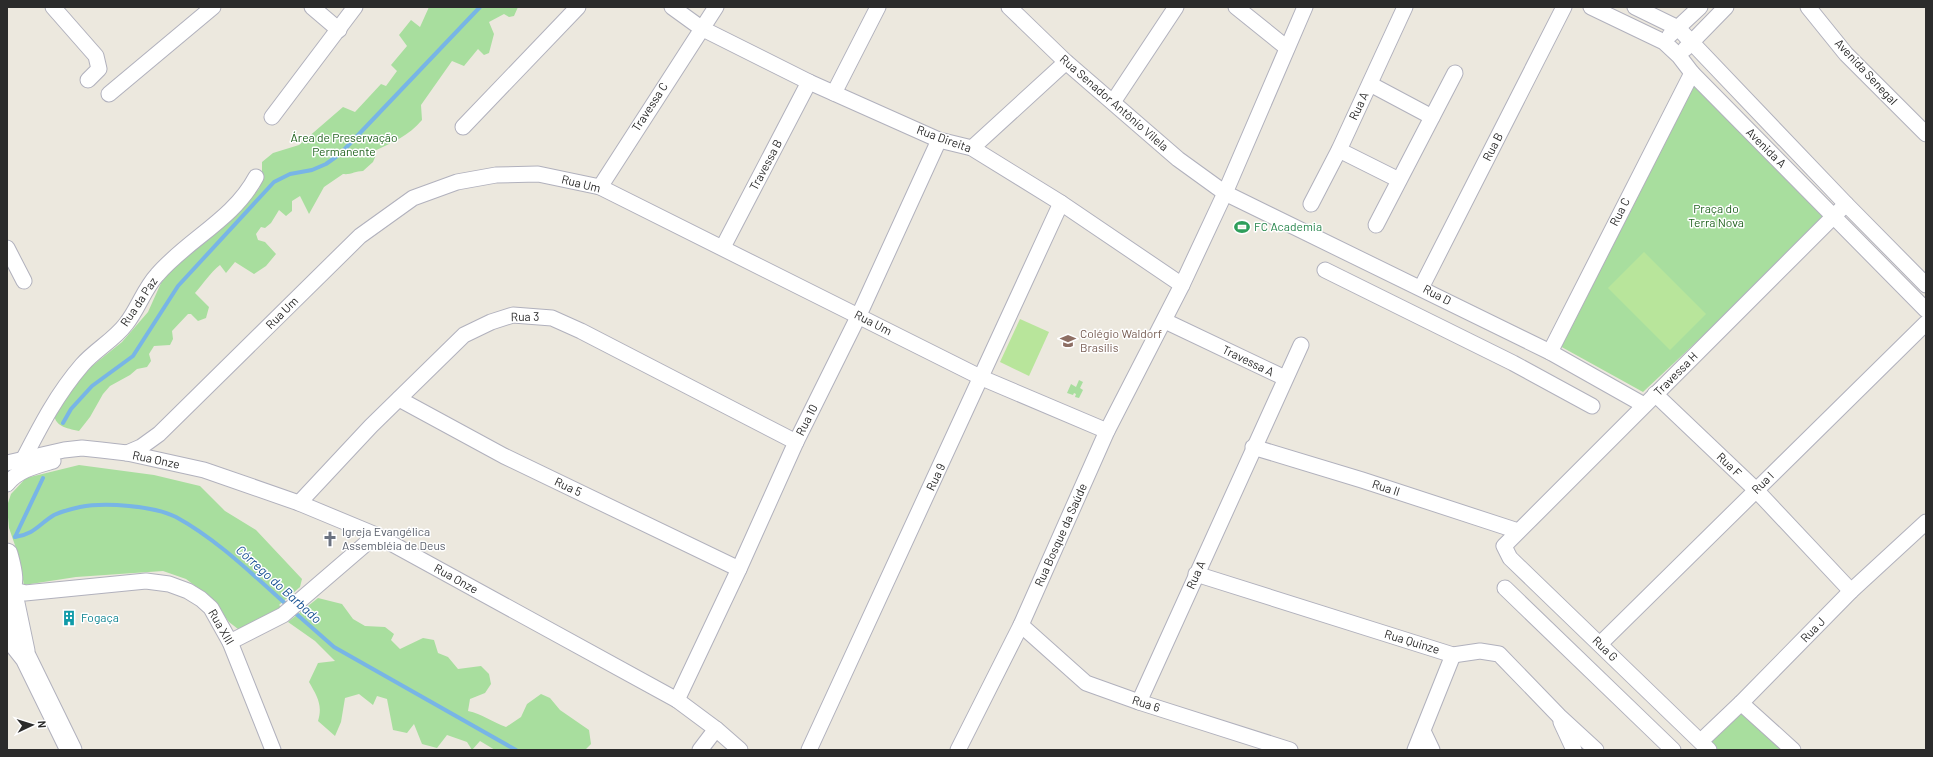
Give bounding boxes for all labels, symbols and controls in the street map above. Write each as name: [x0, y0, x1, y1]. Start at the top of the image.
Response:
street label: Avenida Senegal: [1833, 35, 1901, 107]
street label: Rua Senador Antônio Vilela: [1058, 51, 1172, 153]
street label: Travessa C: [628, 79, 670, 134]
street label: Rua A: [1345, 89, 1371, 122]
street label: Rua Direita: [915, 122, 974, 154]
street label: Avenida A: [1744, 124, 1790, 170]
park label: Área de Preservação Permanente: [291, 130, 397, 158]
street label: Rua B: [1479, 130, 1505, 163]
street label: Travessa B: [746, 137, 784, 192]
street label: Rua Um: [560, 171, 602, 195]
street label: Rua C: [1606, 195, 1632, 228]
park label: Praça do Terra Nova: [1688, 201, 1744, 229]
sports icon: FC Academia: [1233, 218, 1251, 236]
place label: FC Academia: [1254, 219, 1322, 233]
street label: Rua da Paz: [117, 274, 160, 329]
street label: Rua D: [1421, 281, 1454, 307]
street label: Rua Um: [262, 293, 300, 331]
street label: Rua Um: [852, 307, 895, 337]
street label: Rua 3: [511, 309, 539, 323]
place label: Colégio Waldorf Brasilis: [1080, 326, 1162, 354]
school or university icon: Colégio Waldorf Brasilis: [1059, 332, 1077, 350]
street label: Travessa A: [1220, 342, 1276, 379]
street label: Travessa H: [1650, 348, 1700, 398]
street label: Rua 10: [792, 402, 820, 438]
street label: Rua Onze: [131, 447, 181, 471]
street label: Rua F: [1714, 449, 1745, 480]
street label: Rua 9: [923, 461, 947, 492]
street label: Rua I: [1748, 468, 1776, 496]
street label: Rua 5: [553, 474, 584, 498]
street label: Rua II: [1371, 476, 1402, 498]
street label: Rua Bosque da Saúde: [1031, 481, 1089, 588]
place label: Igreja Evangélica Assembléia de Deus: [342, 524, 446, 552]
church icon: Igreja Evangélica Assembléia de Deus: [321, 530, 339, 548]
water label: Córrego do Barbado: [233, 541, 325, 627]
street label: Rua A: [1183, 558, 1207, 591]
street label: Rua Onze: [432, 560, 481, 596]
street label: Rua XIII: [206, 606, 238, 647]
building icon: Fogaça: [60, 609, 78, 627]
place label: Fogaça: [81, 610, 119, 624]
street label: Rua J: [1797, 614, 1827, 645]
street label: Rua Quinze: [1383, 626, 1442, 656]
street label: Rua G: [1590, 633, 1621, 664]
street label: Rua 6: [1131, 692, 1162, 714]
north arrow: [12, 705, 52, 745]
text: N: [36, 720, 49, 728]

